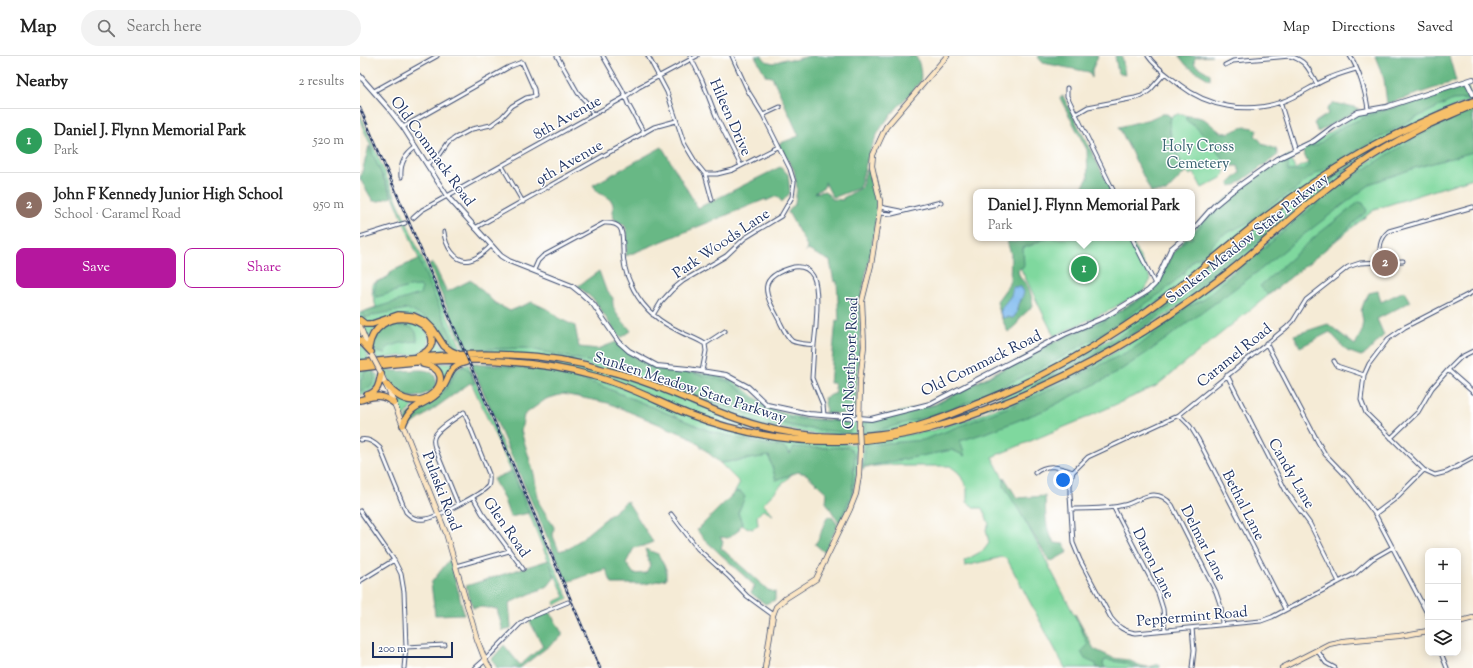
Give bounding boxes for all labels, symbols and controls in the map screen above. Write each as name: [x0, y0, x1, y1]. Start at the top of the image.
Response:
search box: [81, 10, 361, 46]
text: Map: [20, 14, 57, 41]
icon: search: [95, 17, 117, 39]
text: Search here: [127, 17, 202, 38]
text: Map: [1283, 18, 1310, 38]
text: Directions: [1332, 18, 1395, 38]
text: Saved: [1417, 18, 1453, 38]
text: Nearby: [16, 70, 68, 94]
text: 2 results: [299, 73, 344, 91]
street label: Hileen Drive: [703, 76, 756, 159]
street label: 8th Avenue: [530, 91, 606, 146]
street label: Old Commack Road: [385, 92, 479, 212]
text: Daniel J. Flynn Memorial Park: [54, 121, 246, 142]
text: 1: [27, 132, 31, 150]
text: 520 m: [313, 132, 344, 150]
street label: 9th Avenue: [532, 136, 607, 191]
park label: Holy Cross Cemetery: [1162, 137, 1234, 175]
text: Park: [54, 142, 79, 160]
street label: Sunken Meadow State Parkway: [1162, 169, 1334, 309]
text: John F Kennedy Junior High School: [54, 185, 283, 206]
popup: [973, 189, 1195, 241]
text: 2: [26, 196, 32, 214]
text: 950 m: [313, 196, 344, 214]
text: Daniel J. Flynn Memorial Park: [988, 196, 1180, 217]
street label: Park Woods Lane: [669, 204, 774, 284]
text: School · Caramel Road: [54, 206, 181, 224]
text: Park: [988, 217, 1013, 235]
button: Save: [16, 248, 176, 288]
button: Share: [184, 248, 344, 288]
pin: 2: [1372, 248, 1398, 278]
pin: 1: [1071, 254, 1097, 284]
street label: Old Northport Road: [839, 296, 864, 429]
street label: Caramel Road: [1193, 319, 1277, 393]
street label: Old Commack Road: [918, 326, 1046, 403]
street label: Sunken Meadow State Parkway: [591, 347, 789, 430]
street label: Candy Lane: [1262, 435, 1319, 513]
street label: Pulaski Road: [416, 449, 466, 535]
street label: Bethal Lane: [1216, 467, 1269, 544]
your location: [1053, 470, 1073, 490]
street label: Glen Road: [477, 494, 534, 563]
street label: Delmar Lane: [1175, 502, 1231, 585]
street label: Daron Lane: [1127, 525, 1179, 602]
map controls: [1425, 548, 1461, 656]
button: +: [1425, 548, 1461, 584]
button: −: [1425, 584, 1461, 620]
street label: Peppermint Road: [1136, 602, 1249, 633]
button: layers: [1425, 620, 1461, 656]
scale bar: [372, 640, 453, 659]
text: 200 m: [378, 641, 406, 657]

